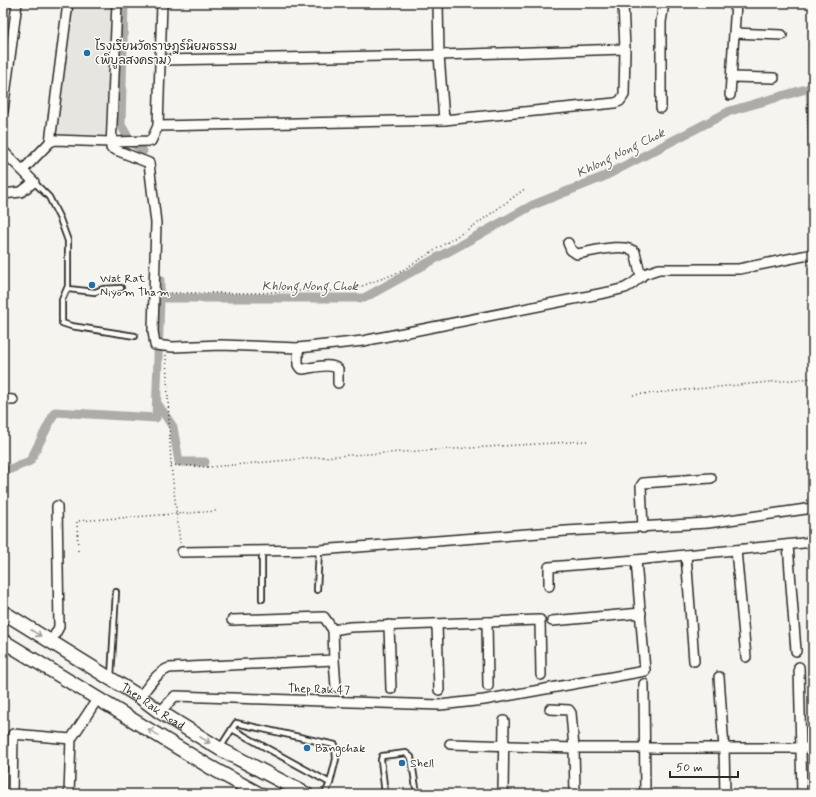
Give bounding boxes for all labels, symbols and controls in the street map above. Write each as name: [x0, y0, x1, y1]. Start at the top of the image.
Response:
place label: โรงเรียนวัดราษฎร์นิยมธรรม (พิบูลสงคราม): [95, 38, 237, 69]
marker: โรงเรียนวัดราษฎร์นิยมธรรม (พิบูลสงคราม): [82, 48, 92, 58]
water label: Khlong Nong Chok: [574, 124, 670, 184]
place label: Wat Rat Niyom Tham: [100, 271, 169, 301]
water label: Khlong Nong Chok: [262, 278, 360, 297]
marker: Wat Rat Niyom Tham: [87, 280, 97, 290]
one-way arrow: [30, 629, 41, 637]
street label: Thep Rak Road: [117, 680, 187, 734]
street label: Thep Rak 47: [288, 681, 350, 699]
one-way arrow: [147, 727, 159, 735]
one-way arrow: [199, 736, 210, 744]
place label: Bangchak: [315, 741, 365, 757]
marker: Bangchak: [302, 743, 312, 753]
scale bar: [670, 753, 738, 779]
place label: Shell: [410, 756, 434, 772]
marker: Shell: [397, 758, 407, 768]
text: 50 m: [676, 760, 703, 776]

